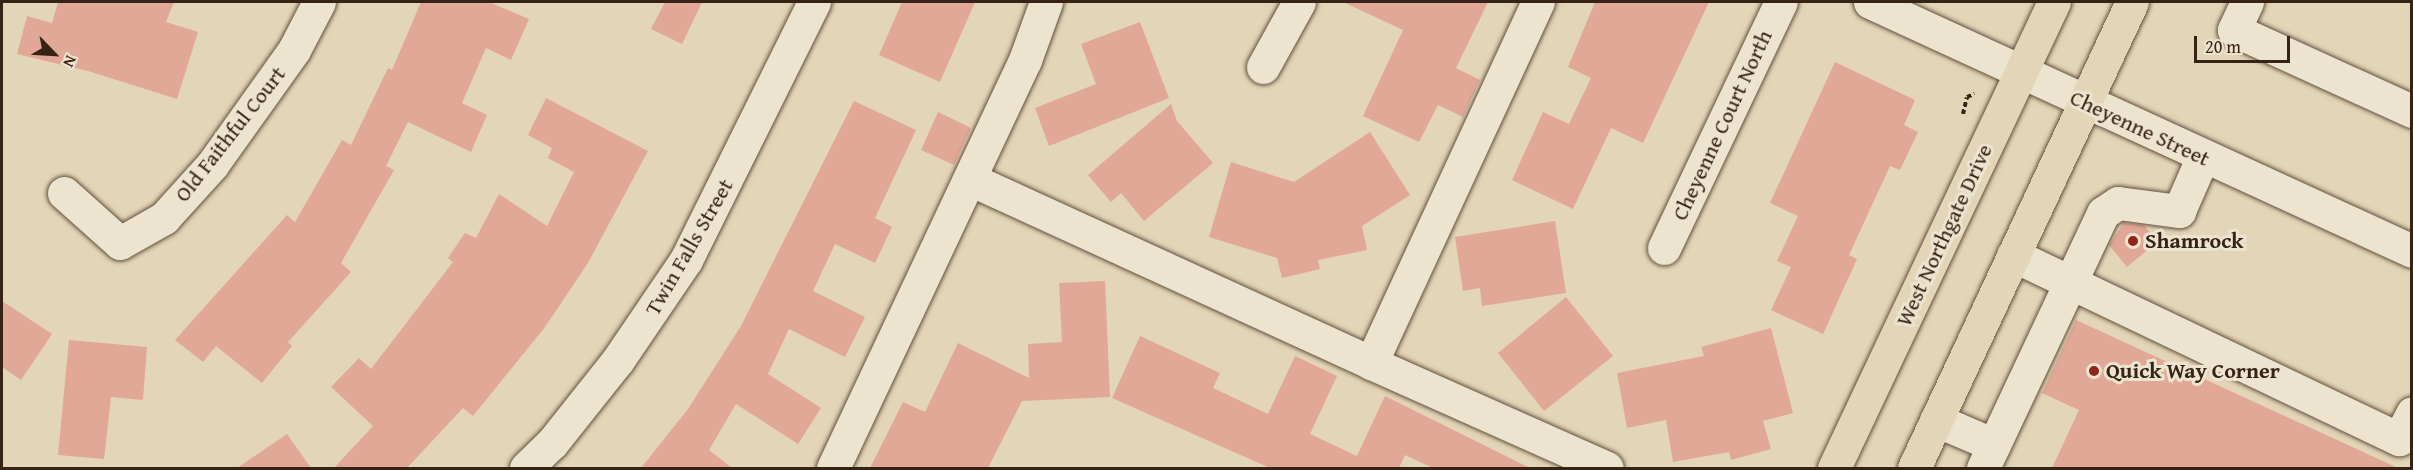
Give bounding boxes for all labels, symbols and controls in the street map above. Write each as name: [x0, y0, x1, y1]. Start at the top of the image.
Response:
north arrow: [24, 24, 84, 84]
scale bar: [2197, 24, 2293, 62]
street label: Cheyenne Court North: [1666, 26, 1778, 224]
text: 20 m: [2205, 33, 2241, 60]
text: N: [57, 52, 83, 72]
street label: Old Faithful Court: [169, 61, 291, 207]
street label: Cheyenne Street: [2066, 84, 2214, 172]
street label: West Northgate Drive: [1890, 140, 1998, 330]
street label: Twin Falls Street: [639, 174, 739, 320]
place label: Shamrock: [2145, 228, 2243, 254]
marker: Shamrock: [2126, 234, 2140, 248]
place label: Quick Way Corner: [2106, 358, 2280, 384]
marker: Quick Way Corner: [2087, 364, 2101, 378]

